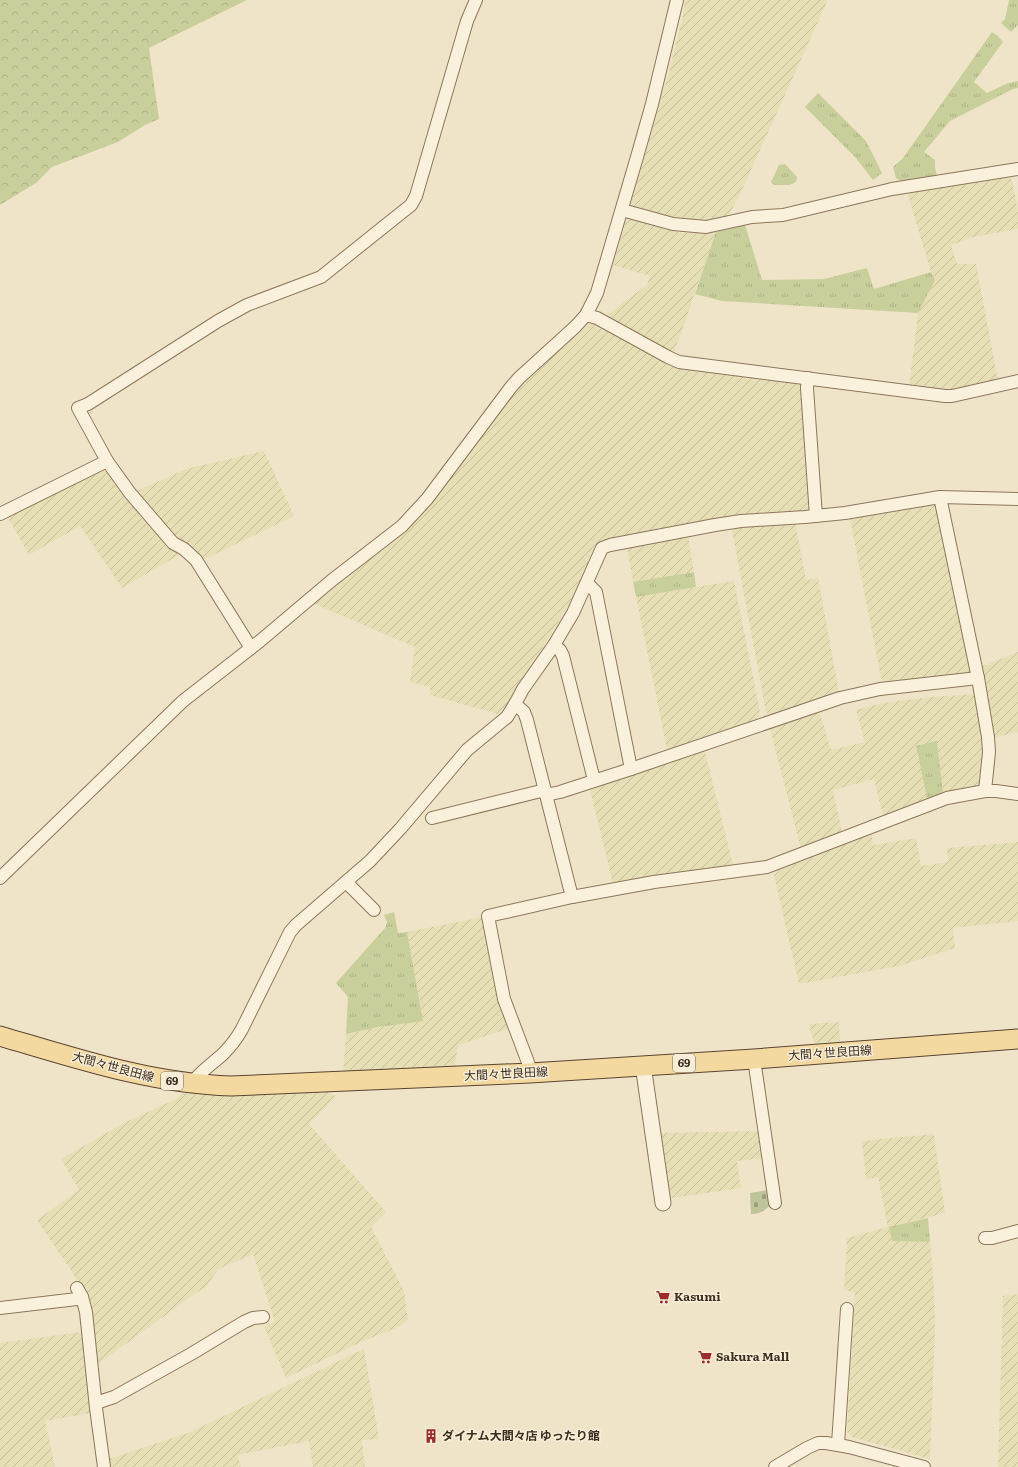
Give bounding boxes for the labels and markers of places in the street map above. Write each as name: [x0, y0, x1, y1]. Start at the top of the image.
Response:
place label: Kasumi: [674, 1287, 721, 1305]
supermarket icon: Kasumi: [655, 1289, 671, 1305]
place label: Sakura Mall: [716, 1347, 790, 1365]
supermarket icon: Sakura Mall: [697, 1349, 713, 1365]
place label: ダイナム大間々店 ゆったり館: [442, 1426, 600, 1444]
building icon: ダイナム大間々店 ゆったり館: [423, 1428, 439, 1444]

